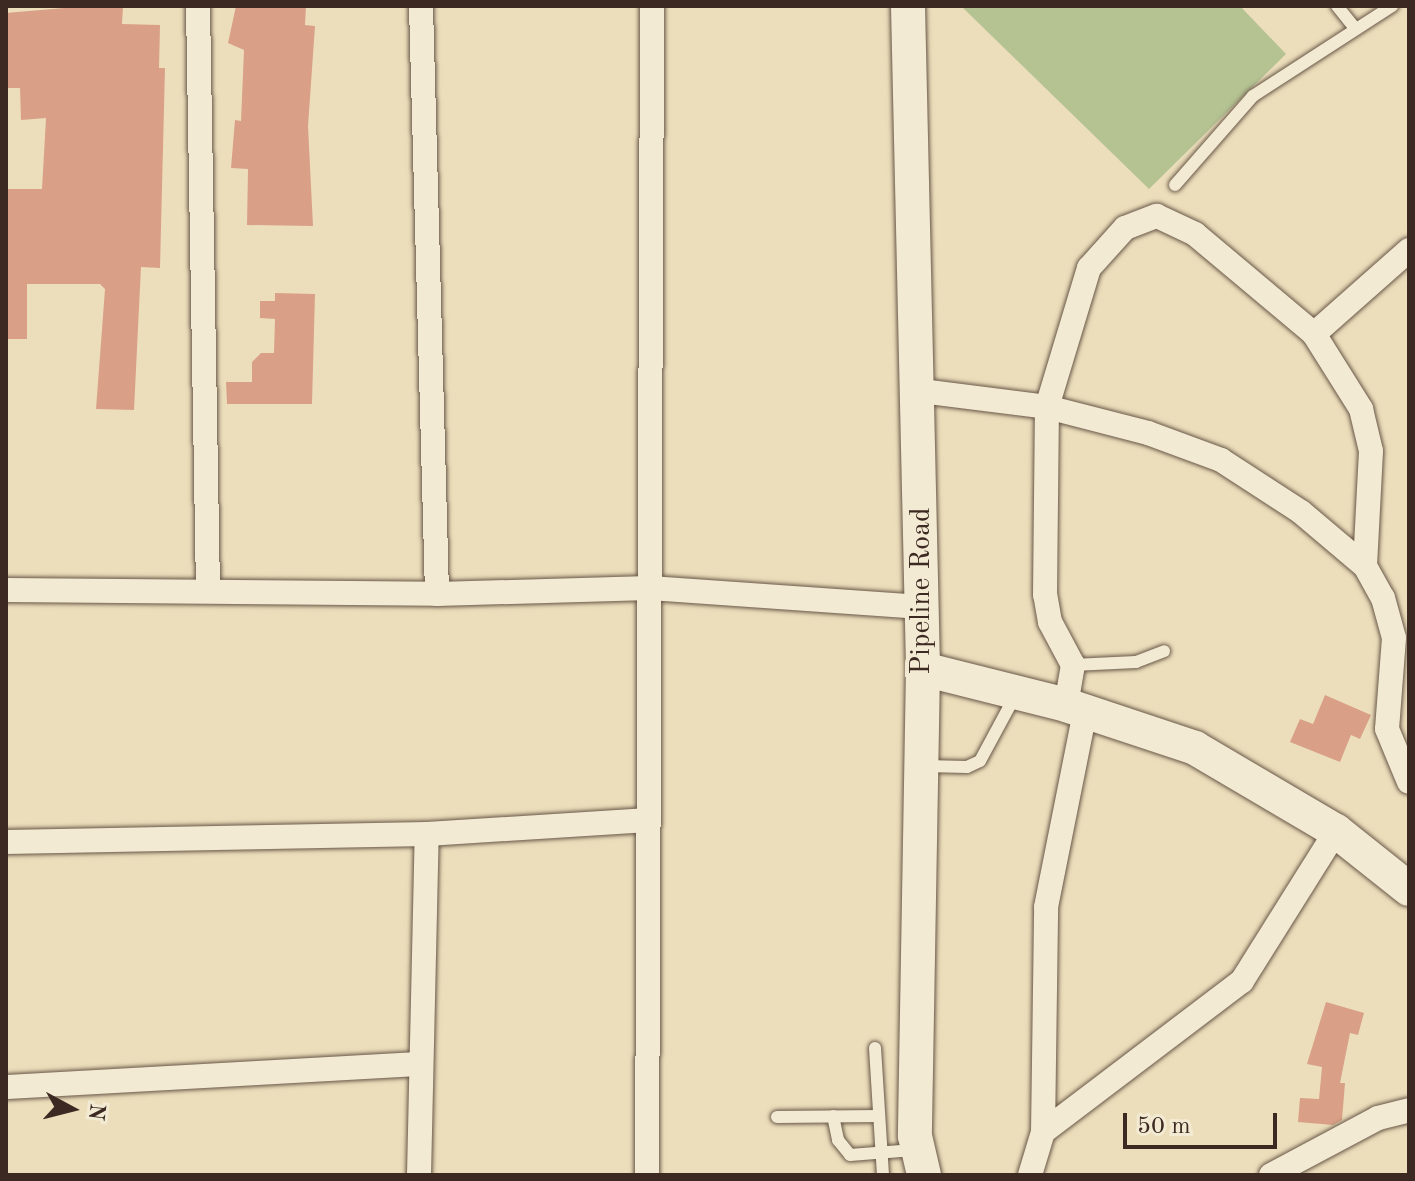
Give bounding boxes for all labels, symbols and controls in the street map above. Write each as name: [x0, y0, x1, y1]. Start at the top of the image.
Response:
street label: Pipeline Road: [905, 507, 939, 675]
north arrow: [32, 1069, 112, 1149]
scale bar: [1127, 1097, 1281, 1147]
text: N: [84, 1102, 108, 1122]
text: 50 m: [1137, 1115, 1191, 1139]

